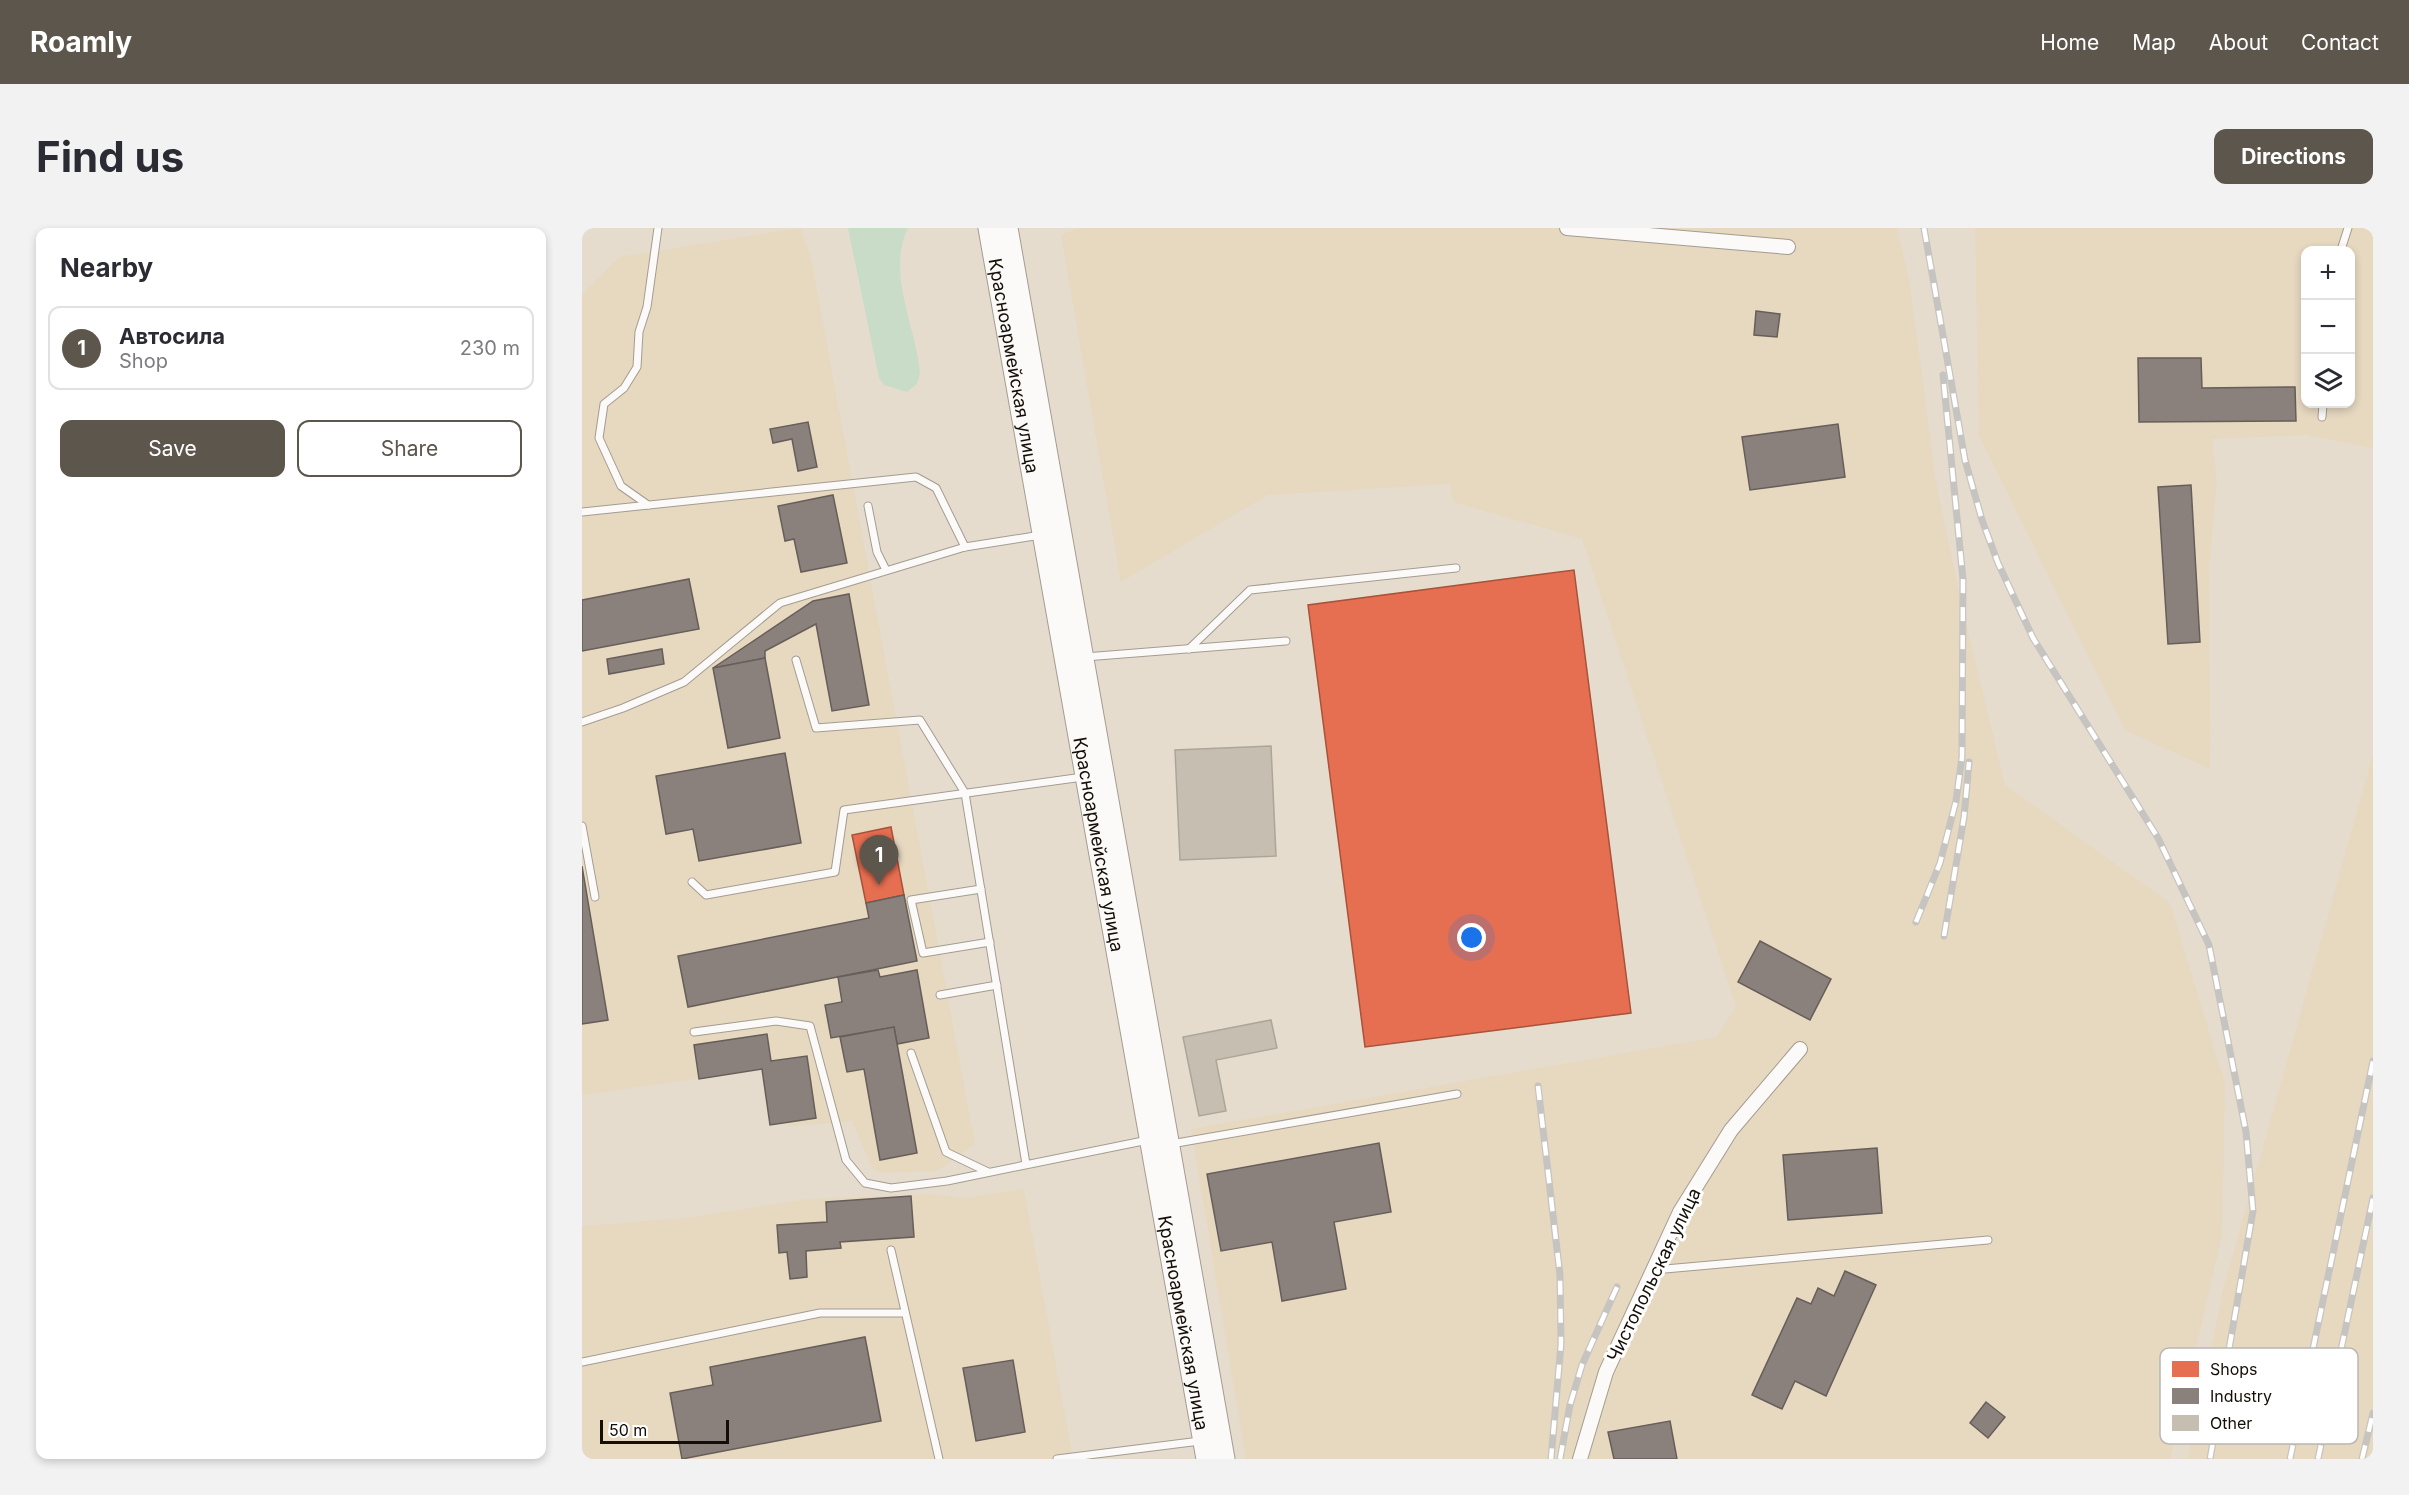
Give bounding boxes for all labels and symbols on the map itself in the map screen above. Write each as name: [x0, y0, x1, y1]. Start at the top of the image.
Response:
street label: Красноармейская улица: [985, 257, 1043, 475]
street label: Красноармейская улица: [1069, 735, 1128, 953]
pin: 1: [860, 836, 898, 885]
your location: [1457, 923, 1486, 952]
street label: Чистопольская улица: [1602, 1185, 1705, 1365]
street label: Красноармейская улица: [1154, 1214, 1213, 1432]
legend: [2160, 1348, 2358, 1444]
text: Shops: [2210, 1359, 2258, 1379]
text: Industry: [2210, 1386, 2272, 1406]
text: Other: [2210, 1413, 2252, 1433]
scale bar: [600, 1417, 729, 1444]

